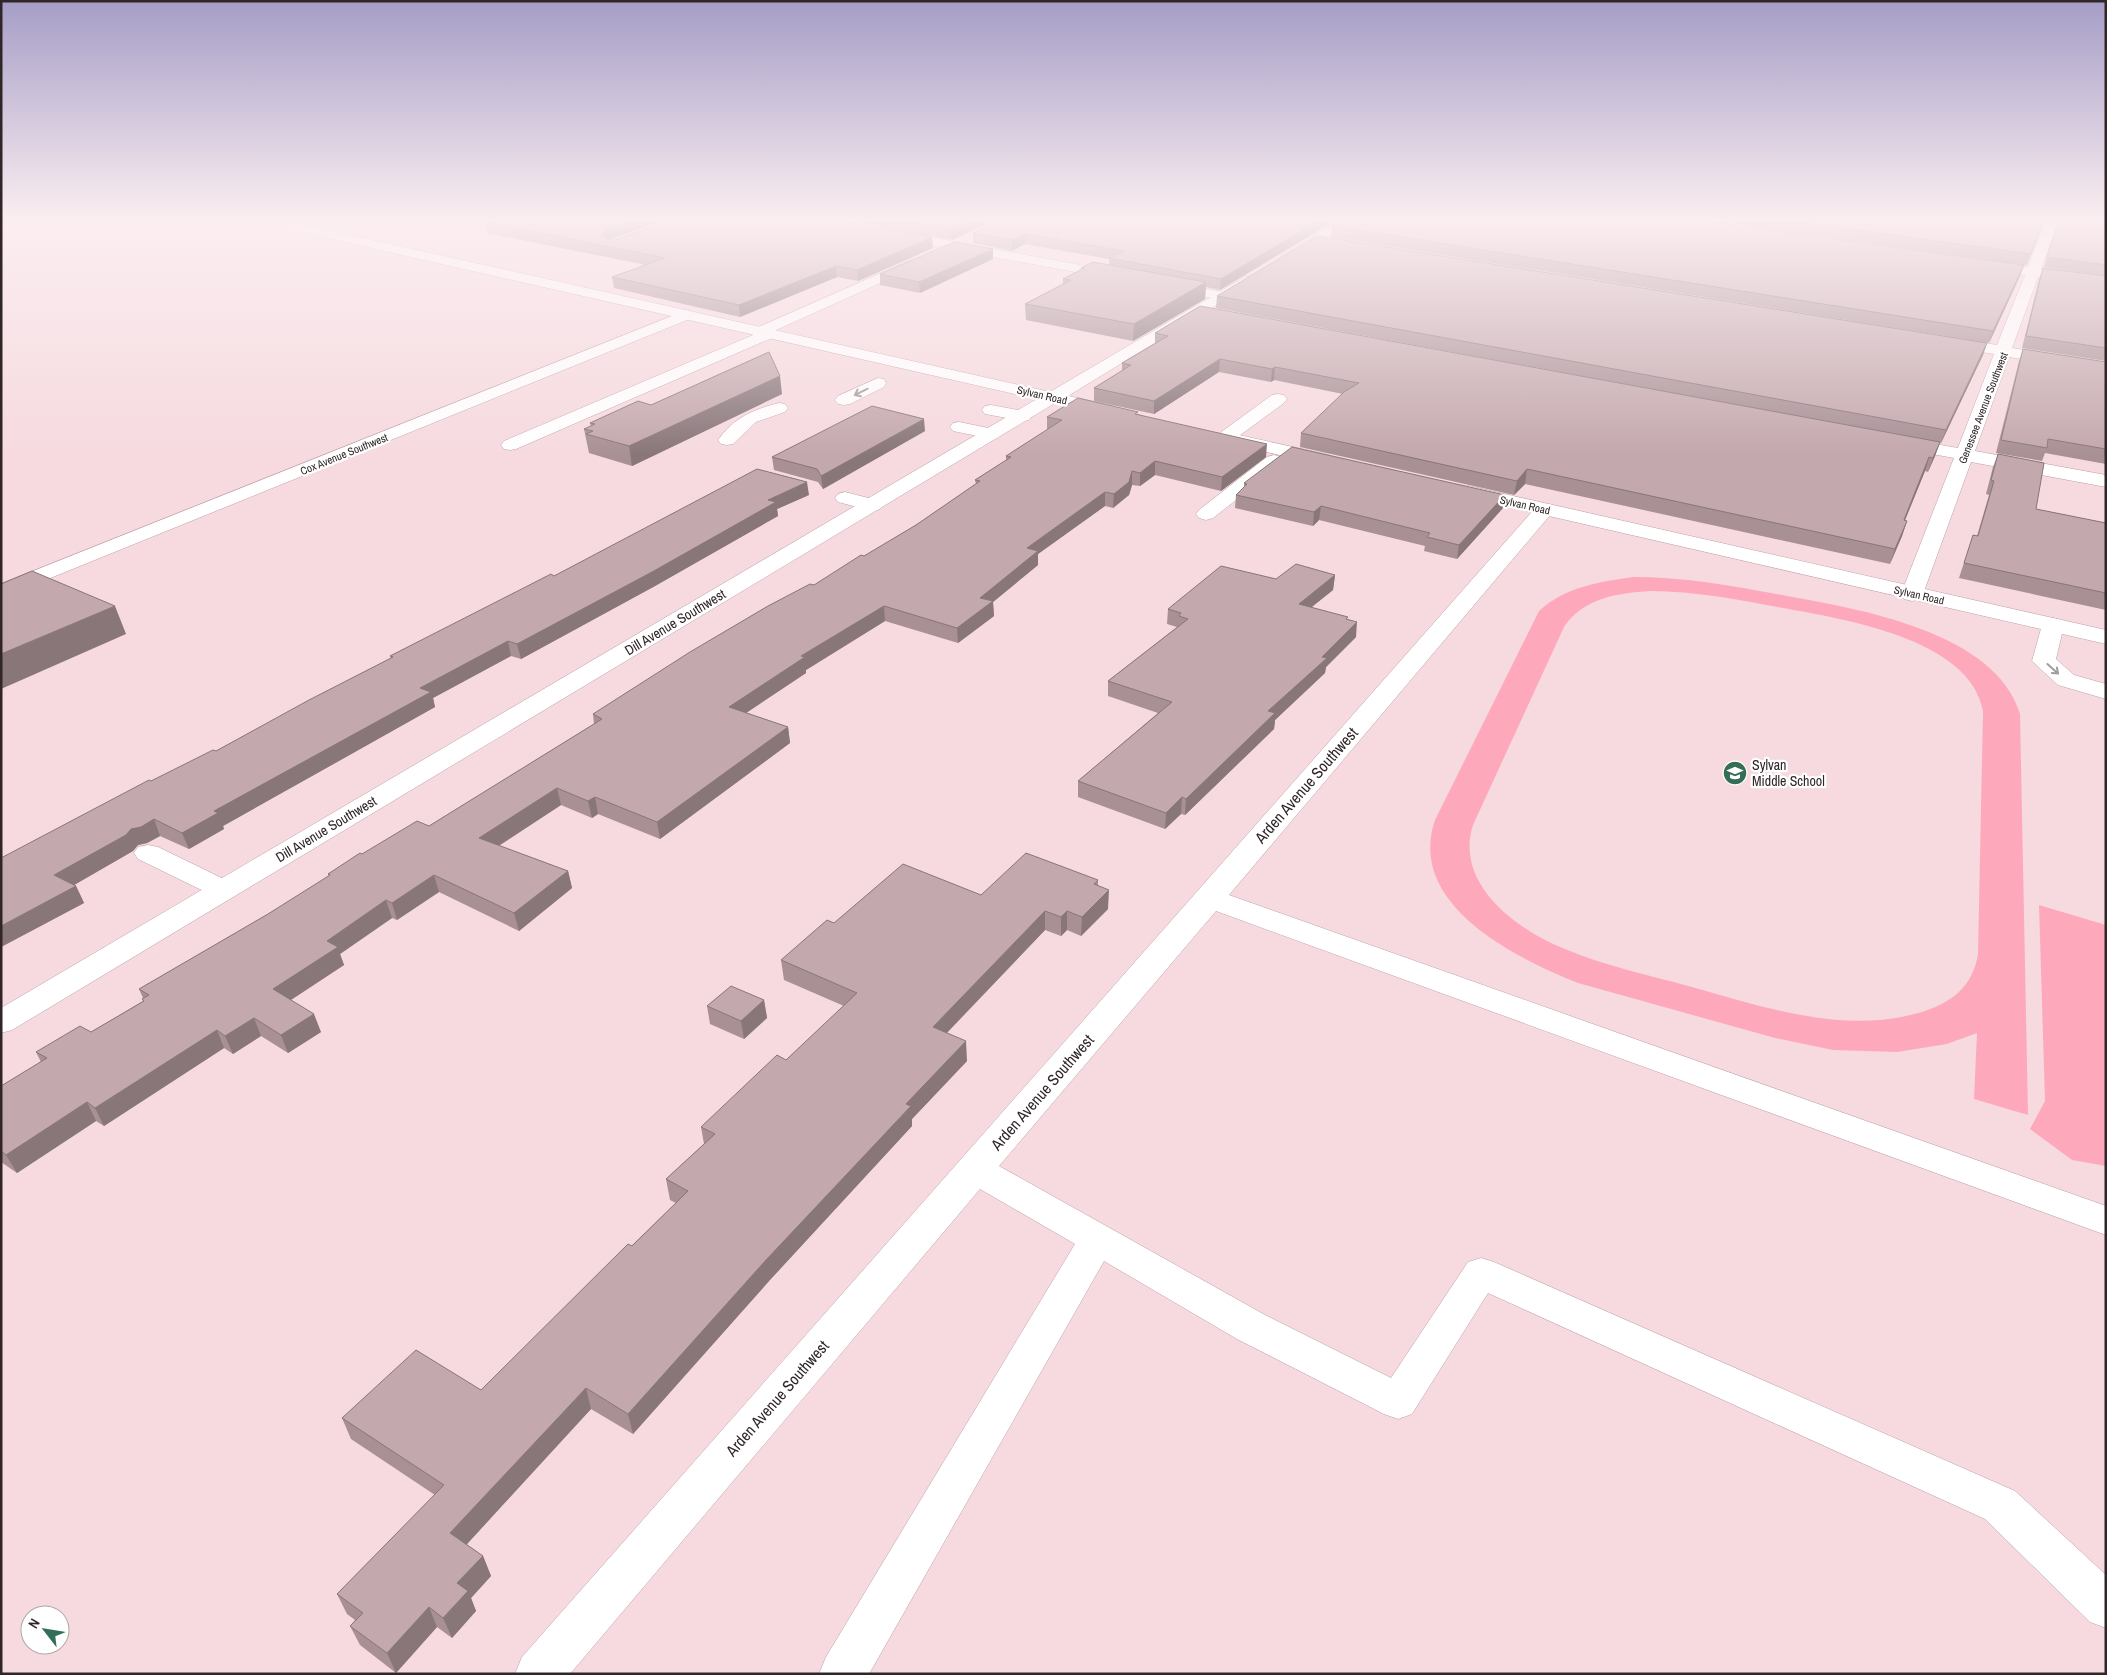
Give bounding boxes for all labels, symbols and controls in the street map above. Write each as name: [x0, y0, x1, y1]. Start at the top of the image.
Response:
street label: Genessee Avenue Southwest: [1955, 350, 2011, 466]
street label: Sylvan Road: [1016, 382, 1068, 408]
one-way arrow: [854, 387, 869, 397]
street label: Cox Avenue Southwest: [298, 430, 390, 478]
street label: Sylvan Road: [1499, 492, 1551, 518]
street label: Sylvan Road: [1893, 582, 1945, 608]
street label: Dill Avenue Southwest: [621, 585, 729, 659]
one-way arrow: [2047, 663, 2060, 675]
street label: Arden Avenue Southwest: [1249, 722, 1363, 848]
place label: Sylvan Middle School: [1752, 756, 1825, 790]
school or university icon: Sylvan Middle School: [1722, 760, 1748, 786]
street label: Dill Avenue Southwest: [272, 792, 380, 866]
street label: Arden Avenue Southwest: [985, 1029, 1099, 1155]
street label: Arden Avenue Southwest: [720, 1335, 834, 1461]
north arrow: [20, 1605, 70, 1655]
text: N: [24, 1615, 44, 1631]

